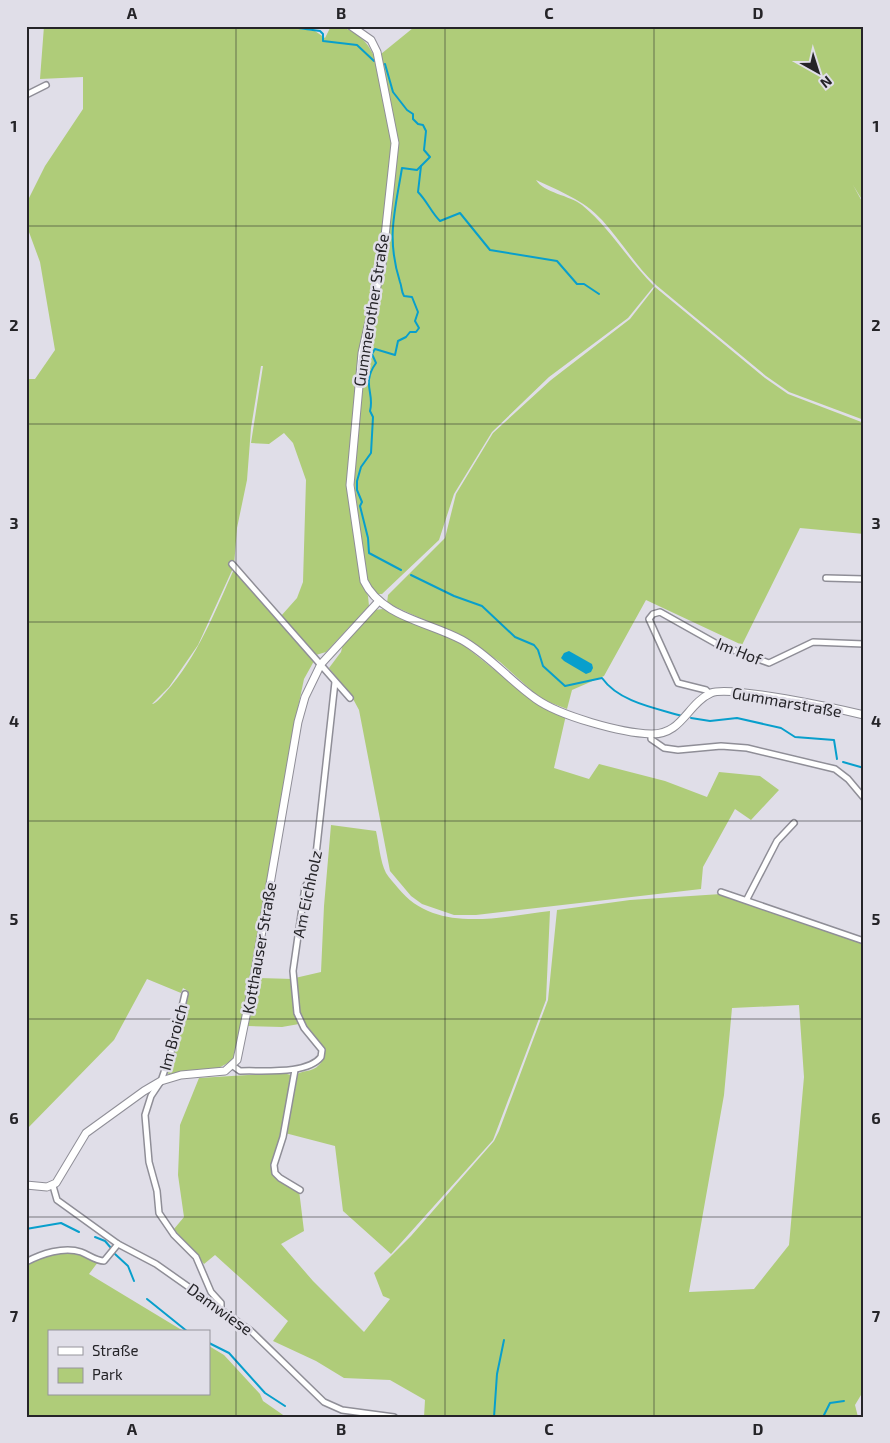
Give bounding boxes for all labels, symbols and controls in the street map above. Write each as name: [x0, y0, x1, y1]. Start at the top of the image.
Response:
text: A: [127, 3, 138, 22]
text: B: [336, 3, 346, 22]
text: C: [544, 3, 554, 22]
text: D: [753, 3, 764, 22]
north arrow: [792, 48, 842, 98]
text: N: [817, 73, 836, 92]
text: 1: [11, 116, 17, 135]
text: 1: [873, 116, 879, 135]
street label: Gummerother Straße: [349, 232, 392, 388]
text: 2: [9, 315, 19, 334]
text: 2: [871, 315, 881, 334]
text: 3: [9, 513, 19, 532]
text: 3: [871, 513, 881, 532]
street label: Im Hof: [714, 633, 766, 669]
street label: Gummarstraße: [731, 682, 844, 721]
text: 4: [9, 711, 19, 730]
text: 4: [871, 711, 881, 730]
street label: Am Eichholz: [288, 848, 325, 939]
street label: Kotthauser Straße: [238, 880, 279, 1015]
text: 5: [10, 909, 19, 928]
text: 5: [872, 909, 881, 928]
street label: Im Broich: [155, 1002, 191, 1072]
text: 6: [9, 1108, 19, 1127]
text: 6: [871, 1108, 881, 1127]
street label: Damwiese: [184, 1279, 257, 1339]
text: 7: [10, 1306, 19, 1325]
text: 7: [872, 1306, 881, 1325]
legend: [48, 1330, 210, 1396]
text: Straße: [92, 1341, 138, 1359]
text: Park: [92, 1365, 123, 1383]
text: A: [127, 1419, 138, 1438]
text: B: [336, 1419, 346, 1438]
text: C: [544, 1419, 554, 1438]
text: D: [753, 1419, 764, 1438]

